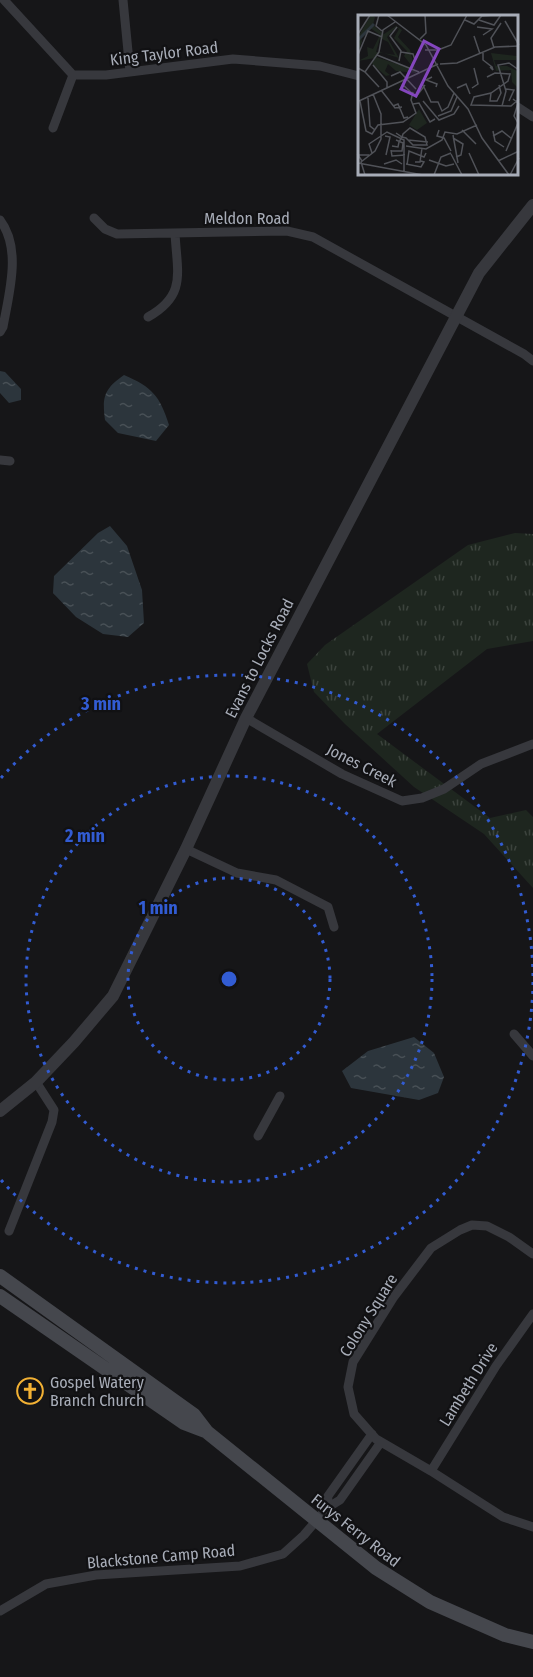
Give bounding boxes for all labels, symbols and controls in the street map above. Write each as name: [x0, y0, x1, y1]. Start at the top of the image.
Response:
inset map: [358, 15, 518, 176]
street label: King Taylor Road: [109, 37, 219, 70]
street label: Meldon Road: [204, 209, 290, 228]
street label: Evans to Locks Road: [221, 595, 298, 721]
text: 3 min: [80, 693, 121, 715]
street label: Jones Creek: [324, 740, 400, 791]
text: 2 min: [64, 825, 105, 847]
text: 1 min: [138, 897, 178, 919]
centre of rings: [219, 969, 239, 989]
street label: Colony Square: [336, 1270, 401, 1360]
street label: Lambeth Drive: [435, 1339, 502, 1430]
place label: Gospel Watery Branch Church: [50, 1373, 145, 1410]
church icon: Gospel Watery Branch Church: [15, 1376, 45, 1406]
street label: Furys Ferry Road: [307, 1490, 404, 1571]
street label: Blackstone Camp Road: [86, 1541, 236, 1572]

